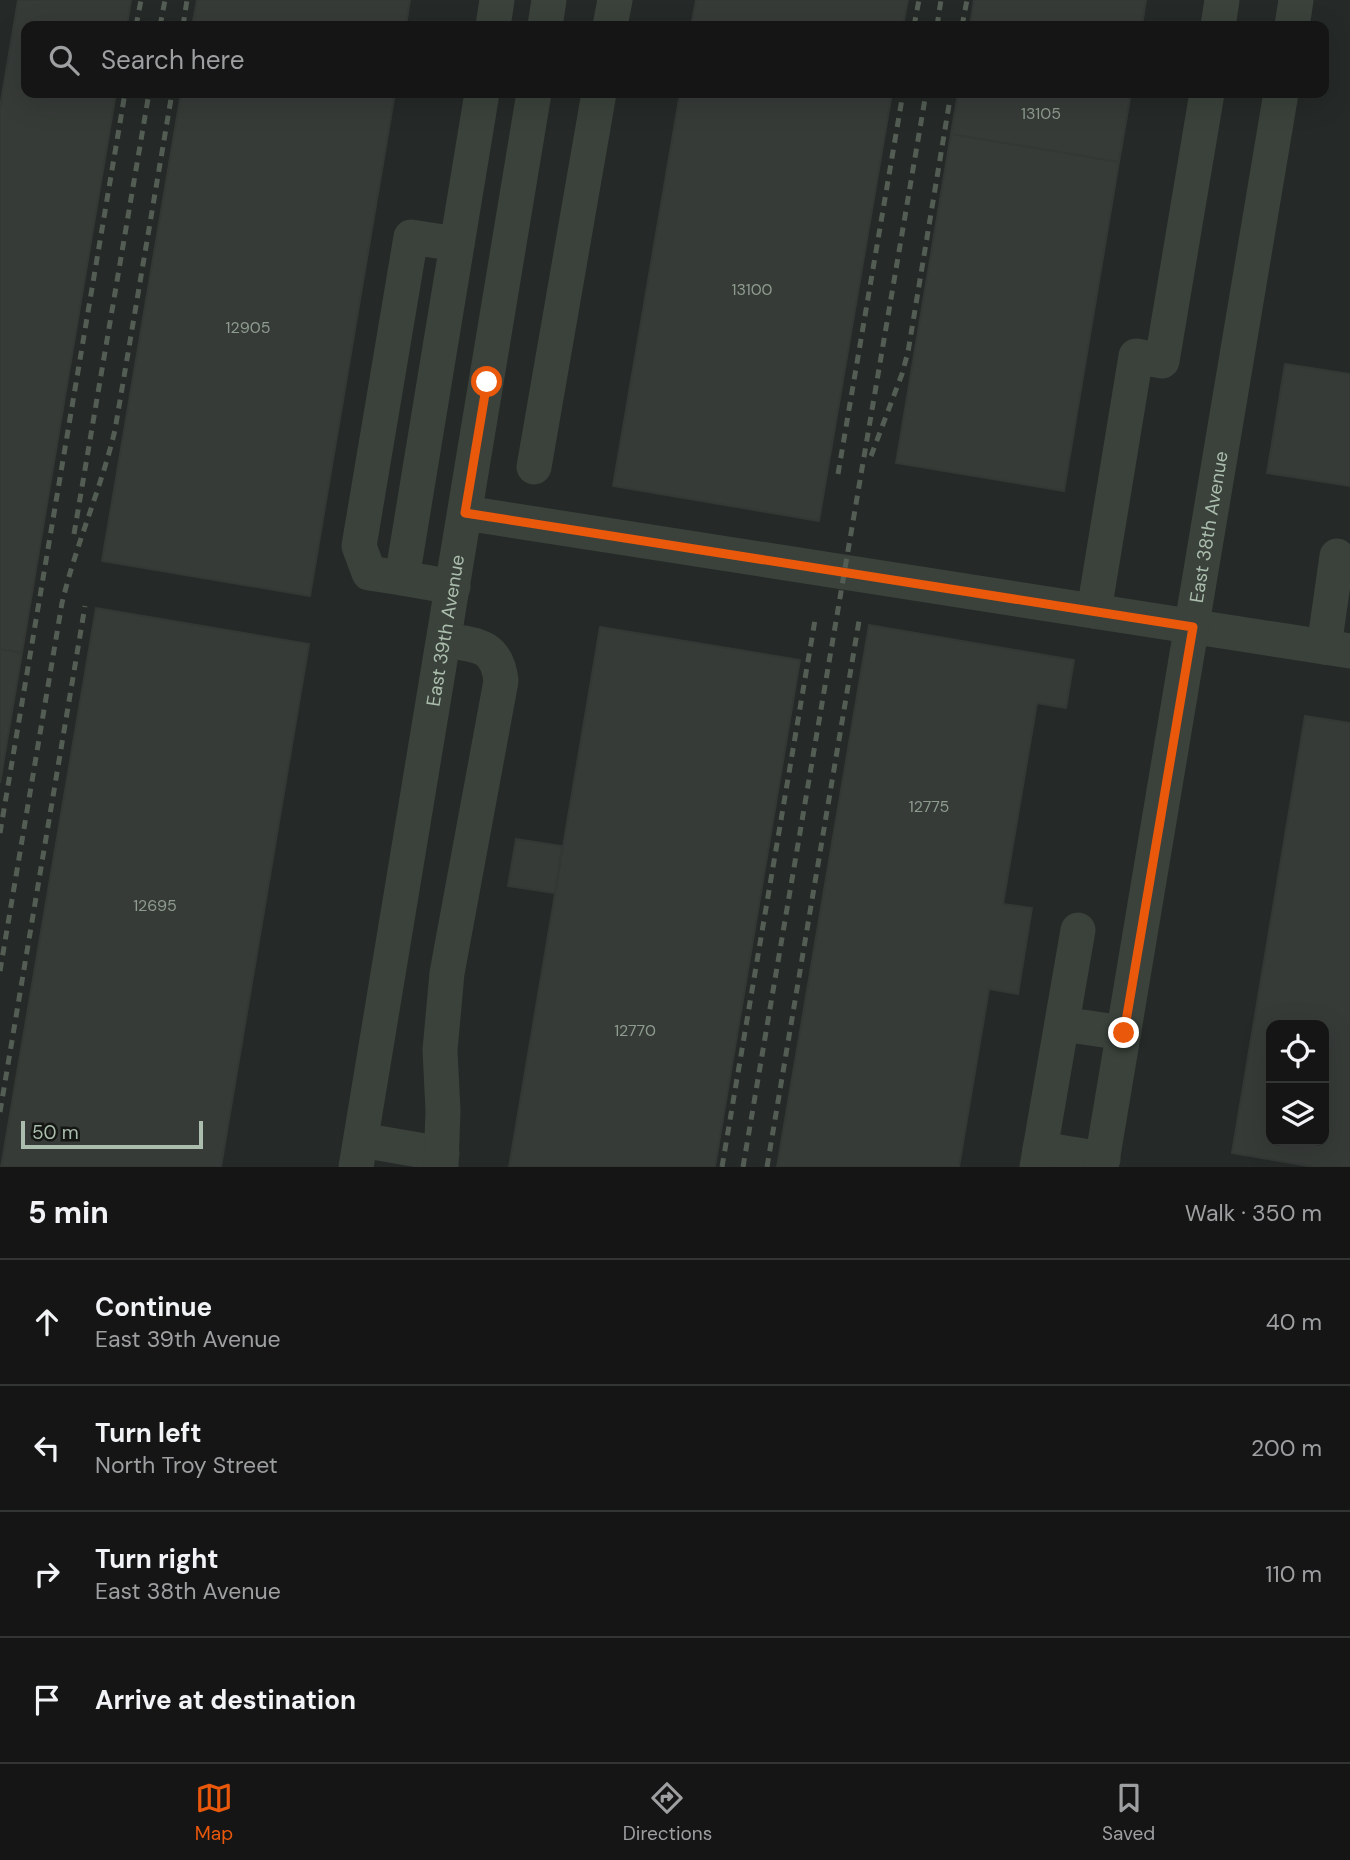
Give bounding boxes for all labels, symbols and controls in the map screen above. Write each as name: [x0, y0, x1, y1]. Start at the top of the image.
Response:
search box: [21, 21, 1329, 98]
icon: search: [45, 41, 83, 79]
text: Search here: [101, 43, 244, 77]
house number: 13105: [1021, 103, 1061, 124]
house number: 13100: [731, 279, 773, 300]
house number: 12905: [226, 317, 270, 338]
route start: [471, 366, 502, 397]
street label: East 38th Avenue: [1184, 449, 1234, 605]
street label: East 39th Avenue: [421, 553, 470, 708]
house number: 12775: [909, 796, 949, 817]
house number: 12695: [133, 895, 177, 916]
route end: [1108, 1017, 1139, 1048]
house number: 12770: [614, 1020, 656, 1041]
map controls: [1266, 1020, 1329, 1146]
button: locate: [1266, 1020, 1329, 1083]
button: layers: [1266, 1083, 1329, 1146]
scale bar: [21, 1118, 203, 1150]
text: 50 m: [32, 1120, 79, 1145]
text: 5 min: [28, 1193, 109, 1232]
text: Walk · 350 m: [1185, 1198, 1322, 1228]
text: Continue: [95, 1290, 212, 1324]
icon: ahead: [28, 1303, 66, 1341]
text: 40 m: [1266, 1307, 1322, 1337]
text: East 39th Avenue: [95, 1324, 281, 1354]
text: Turn left: [95, 1416, 202, 1450]
icon: left: [28, 1429, 66, 1467]
text: 200 m: [1251, 1433, 1322, 1463]
text: North Troy Street: [95, 1450, 278, 1480]
text: Turn right: [95, 1542, 219, 1576]
icon: right: [28, 1555, 66, 1593]
text: 110 m: [1265, 1559, 1322, 1589]
text: East 38th Avenue: [95, 1576, 281, 1606]
icon: arrive: [28, 1681, 66, 1719]
text: Arrive at destination: [95, 1683, 356, 1717]
tab: Map: [195, 1779, 233, 1846]
tab: Directions: [623, 1779, 712, 1846]
tab: Saved: [1102, 1779, 1155, 1846]

